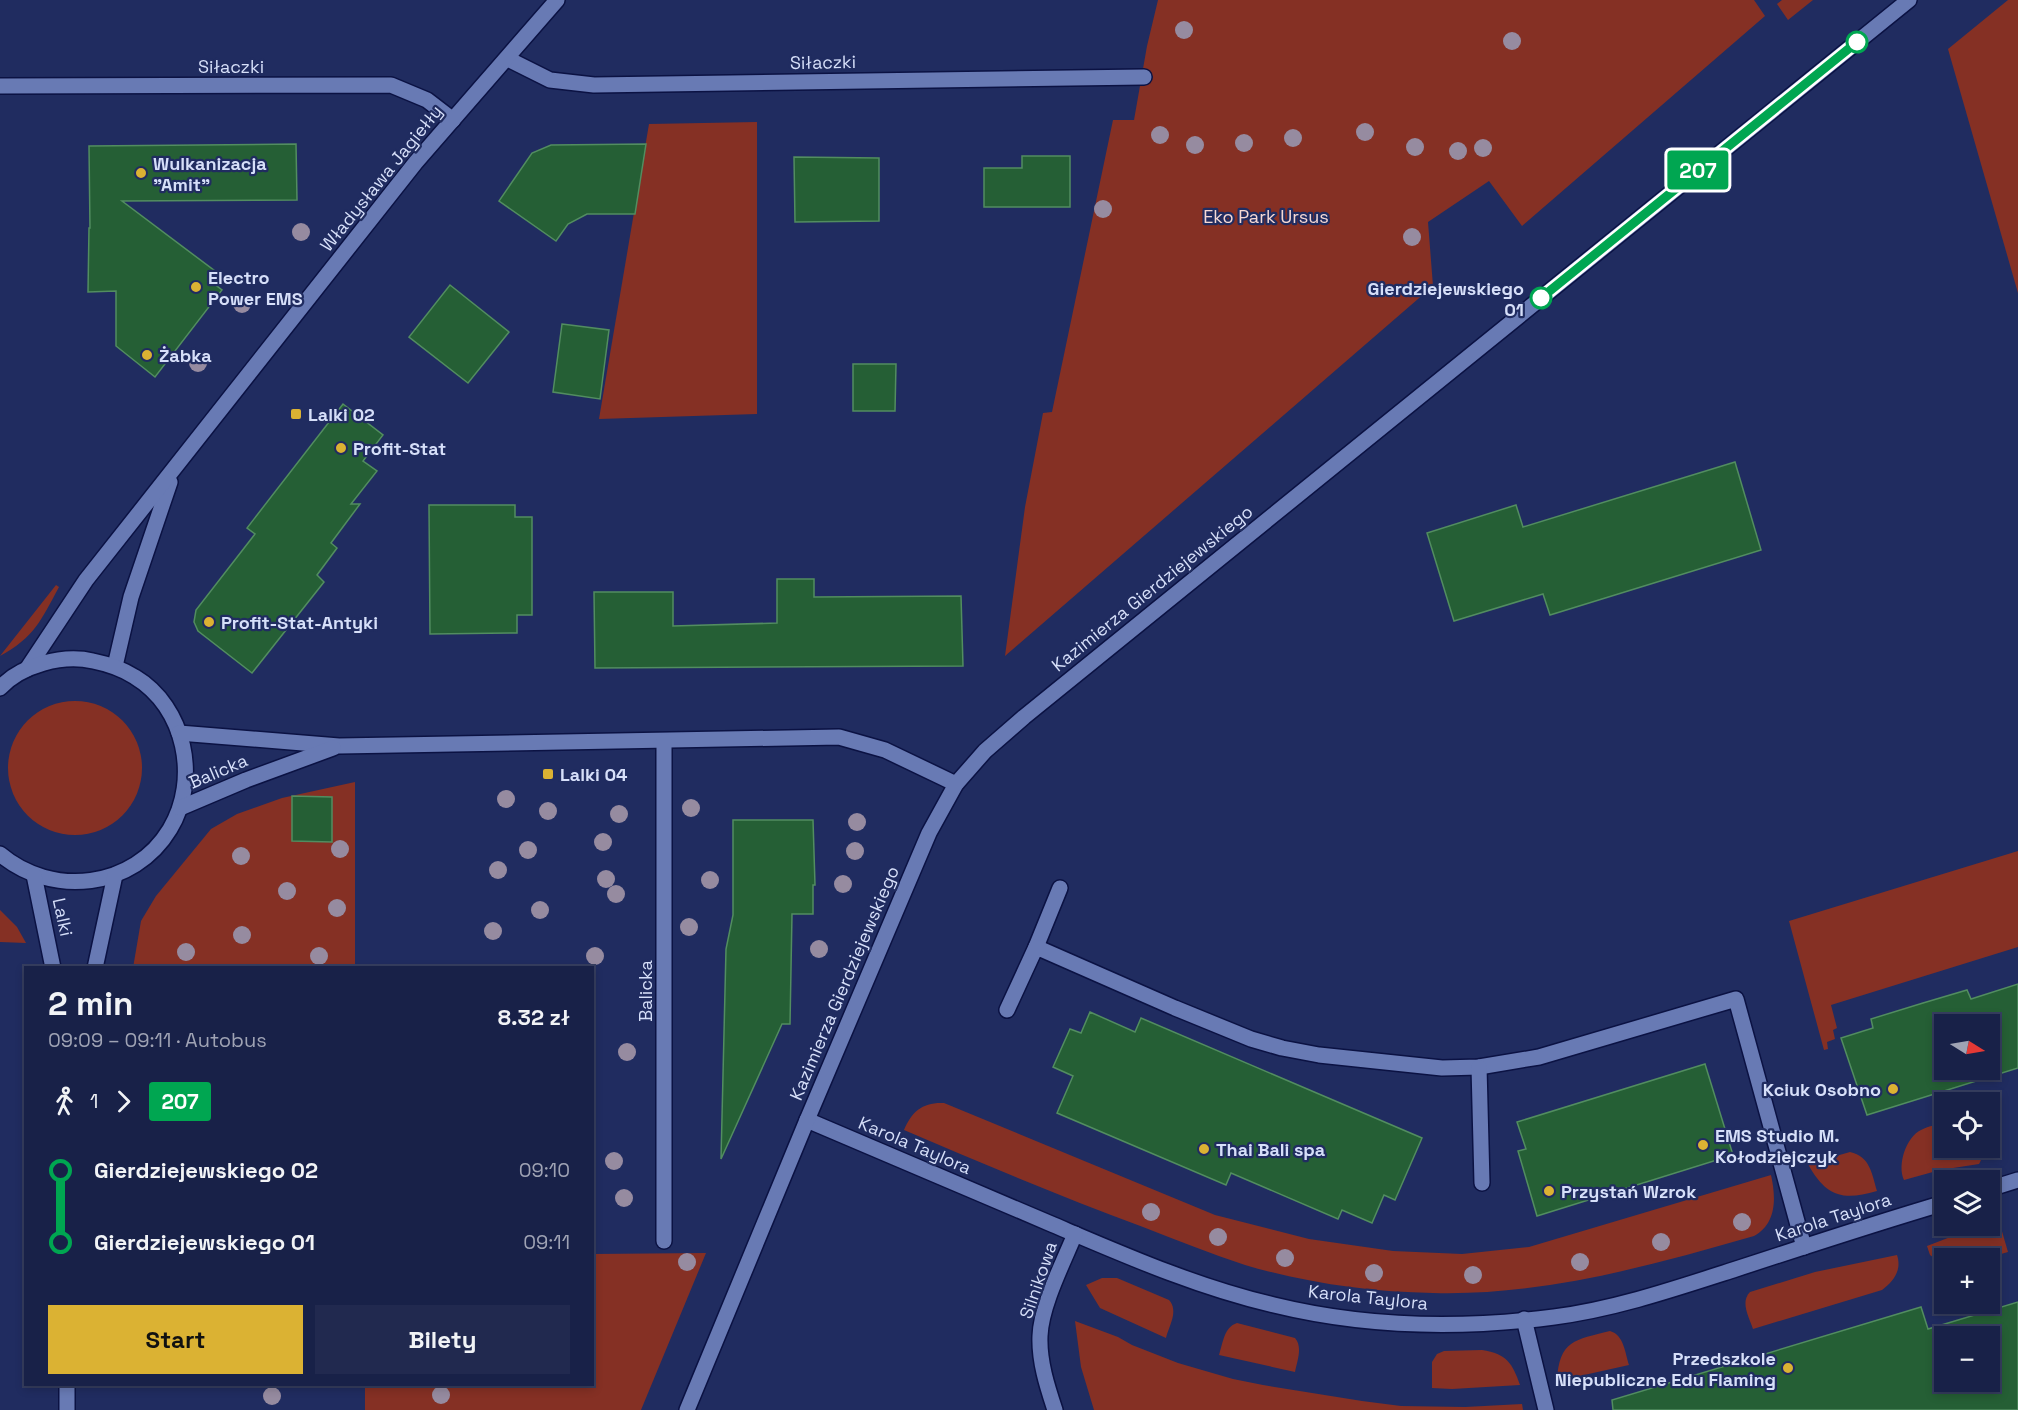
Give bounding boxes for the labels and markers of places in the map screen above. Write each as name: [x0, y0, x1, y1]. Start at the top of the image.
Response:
unlabelled marker: [1846, 31, 1868, 53]
place label: Wulkanizacja "Amit": [153, 152, 267, 196]
marker: Wulkanizacja "Amit": [134, 166, 148, 180]
place label: Electro Power EMS: [208, 266, 303, 310]
place label: Gierdziejewskiego 01: [1368, 277, 1524, 321]
marker: Electro Power EMS: [189, 280, 203, 294]
marker: Gierdziejewskiego 01: [1530, 287, 1552, 309]
place label: Żabka: [159, 344, 212, 367]
marker: Żabka: [140, 348, 154, 362]
place label: Lalki 02: [308, 403, 375, 426]
marker: Lalki 02: [289, 407, 303, 421]
place label: Profit-Stat: [353, 437, 446, 460]
marker: Profit-Stat: [334, 441, 348, 455]
place label: Profit-Stat-Antyki: [221, 611, 378, 634]
marker: Profit-Stat-Antyki: [202, 615, 216, 629]
place label: Lalki 04: [560, 763, 628, 786]
marker: Lalki 04: [541, 767, 555, 781]
place label: Kciuk Osobno: [1763, 1078, 1881, 1101]
marker: Kciuk Osobno: [1886, 1082, 1900, 1096]
place label: EMS Studio M. Kołodziejczyk: [1715, 1124, 1840, 1168]
place label: Thai Bali spa: [1216, 1138, 1326, 1161]
marker: EMS Studio M. Kołodziejczyk: [1696, 1138, 1710, 1152]
marker: Thai Bali spa: [1197, 1142, 1211, 1156]
place label: Przystań Wzrok: [1561, 1180, 1696, 1203]
marker: Przystań Wzrok: [1542, 1184, 1556, 1198]
place label: Przedszkole Niepubliczne Edu Flaming: [1555, 1347, 1776, 1391]
marker: Przedszkole Niepubliczne Edu Flaming: [1781, 1361, 1795, 1375]

